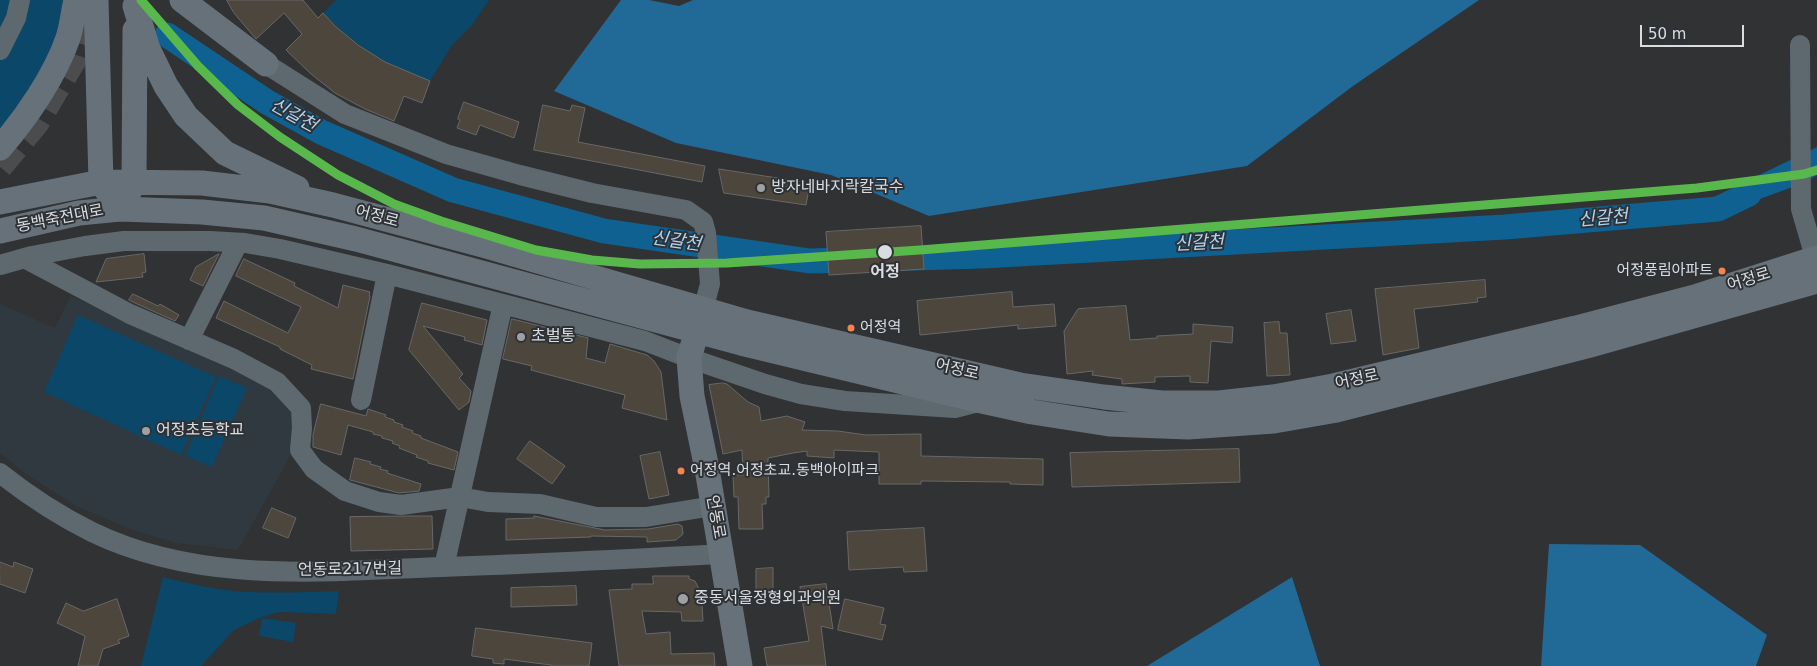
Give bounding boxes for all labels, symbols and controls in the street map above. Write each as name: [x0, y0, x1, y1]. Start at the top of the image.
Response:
scale bar: [1642, 15, 1746, 47]
text: 50 m: [1648, 25, 1686, 43]
water label: 신갈천: [266, 95, 320, 137]
place label: 방자네바지락칼국수: [771, 178, 903, 198]
marker: 방자네바지락칼국수: [755, 182, 767, 194]
street label: 동백죽전대로: [15, 201, 105, 237]
street label: 어정로: [353, 202, 401, 232]
water label: 신갈천: [1577, 206, 1629, 232]
water label: 신갈천: [650, 228, 702, 256]
water label: 신갈천: [1174, 232, 1224, 256]
marker: 어정: [876, 243, 894, 261]
place label: 어정풍림아파트: [1616, 262, 1713, 280]
place label: 어정: [870, 263, 900, 283]
street label: 어정로: [1725, 264, 1773, 296]
marker: 어정풍림아파트: [1717, 266, 1727, 276]
place label: 어정역: [860, 319, 901, 337]
marker: 어정역: [846, 323, 856, 333]
place label: 초벌통: [531, 327, 575, 347]
marker: 초벌통: [515, 331, 527, 343]
street label: 어정로: [933, 356, 981, 384]
street label: 어정로: [1333, 366, 1381, 394]
place label: 어정초등학교: [156, 421, 244, 441]
marker: 어정초등학교: [140, 425, 152, 437]
place label: 어정역.어정초교.동백아이파크: [690, 462, 879, 480]
marker: 어정역.어정초교.동백아이파크: [676, 466, 686, 476]
street label: 언동로: [702, 494, 728, 540]
street label: 언동로217번길: [298, 559, 402, 581]
place label: 중동서울정형외과의원: [694, 589, 841, 609]
marker: 중동서울정형외과의원: [676, 592, 690, 606]

